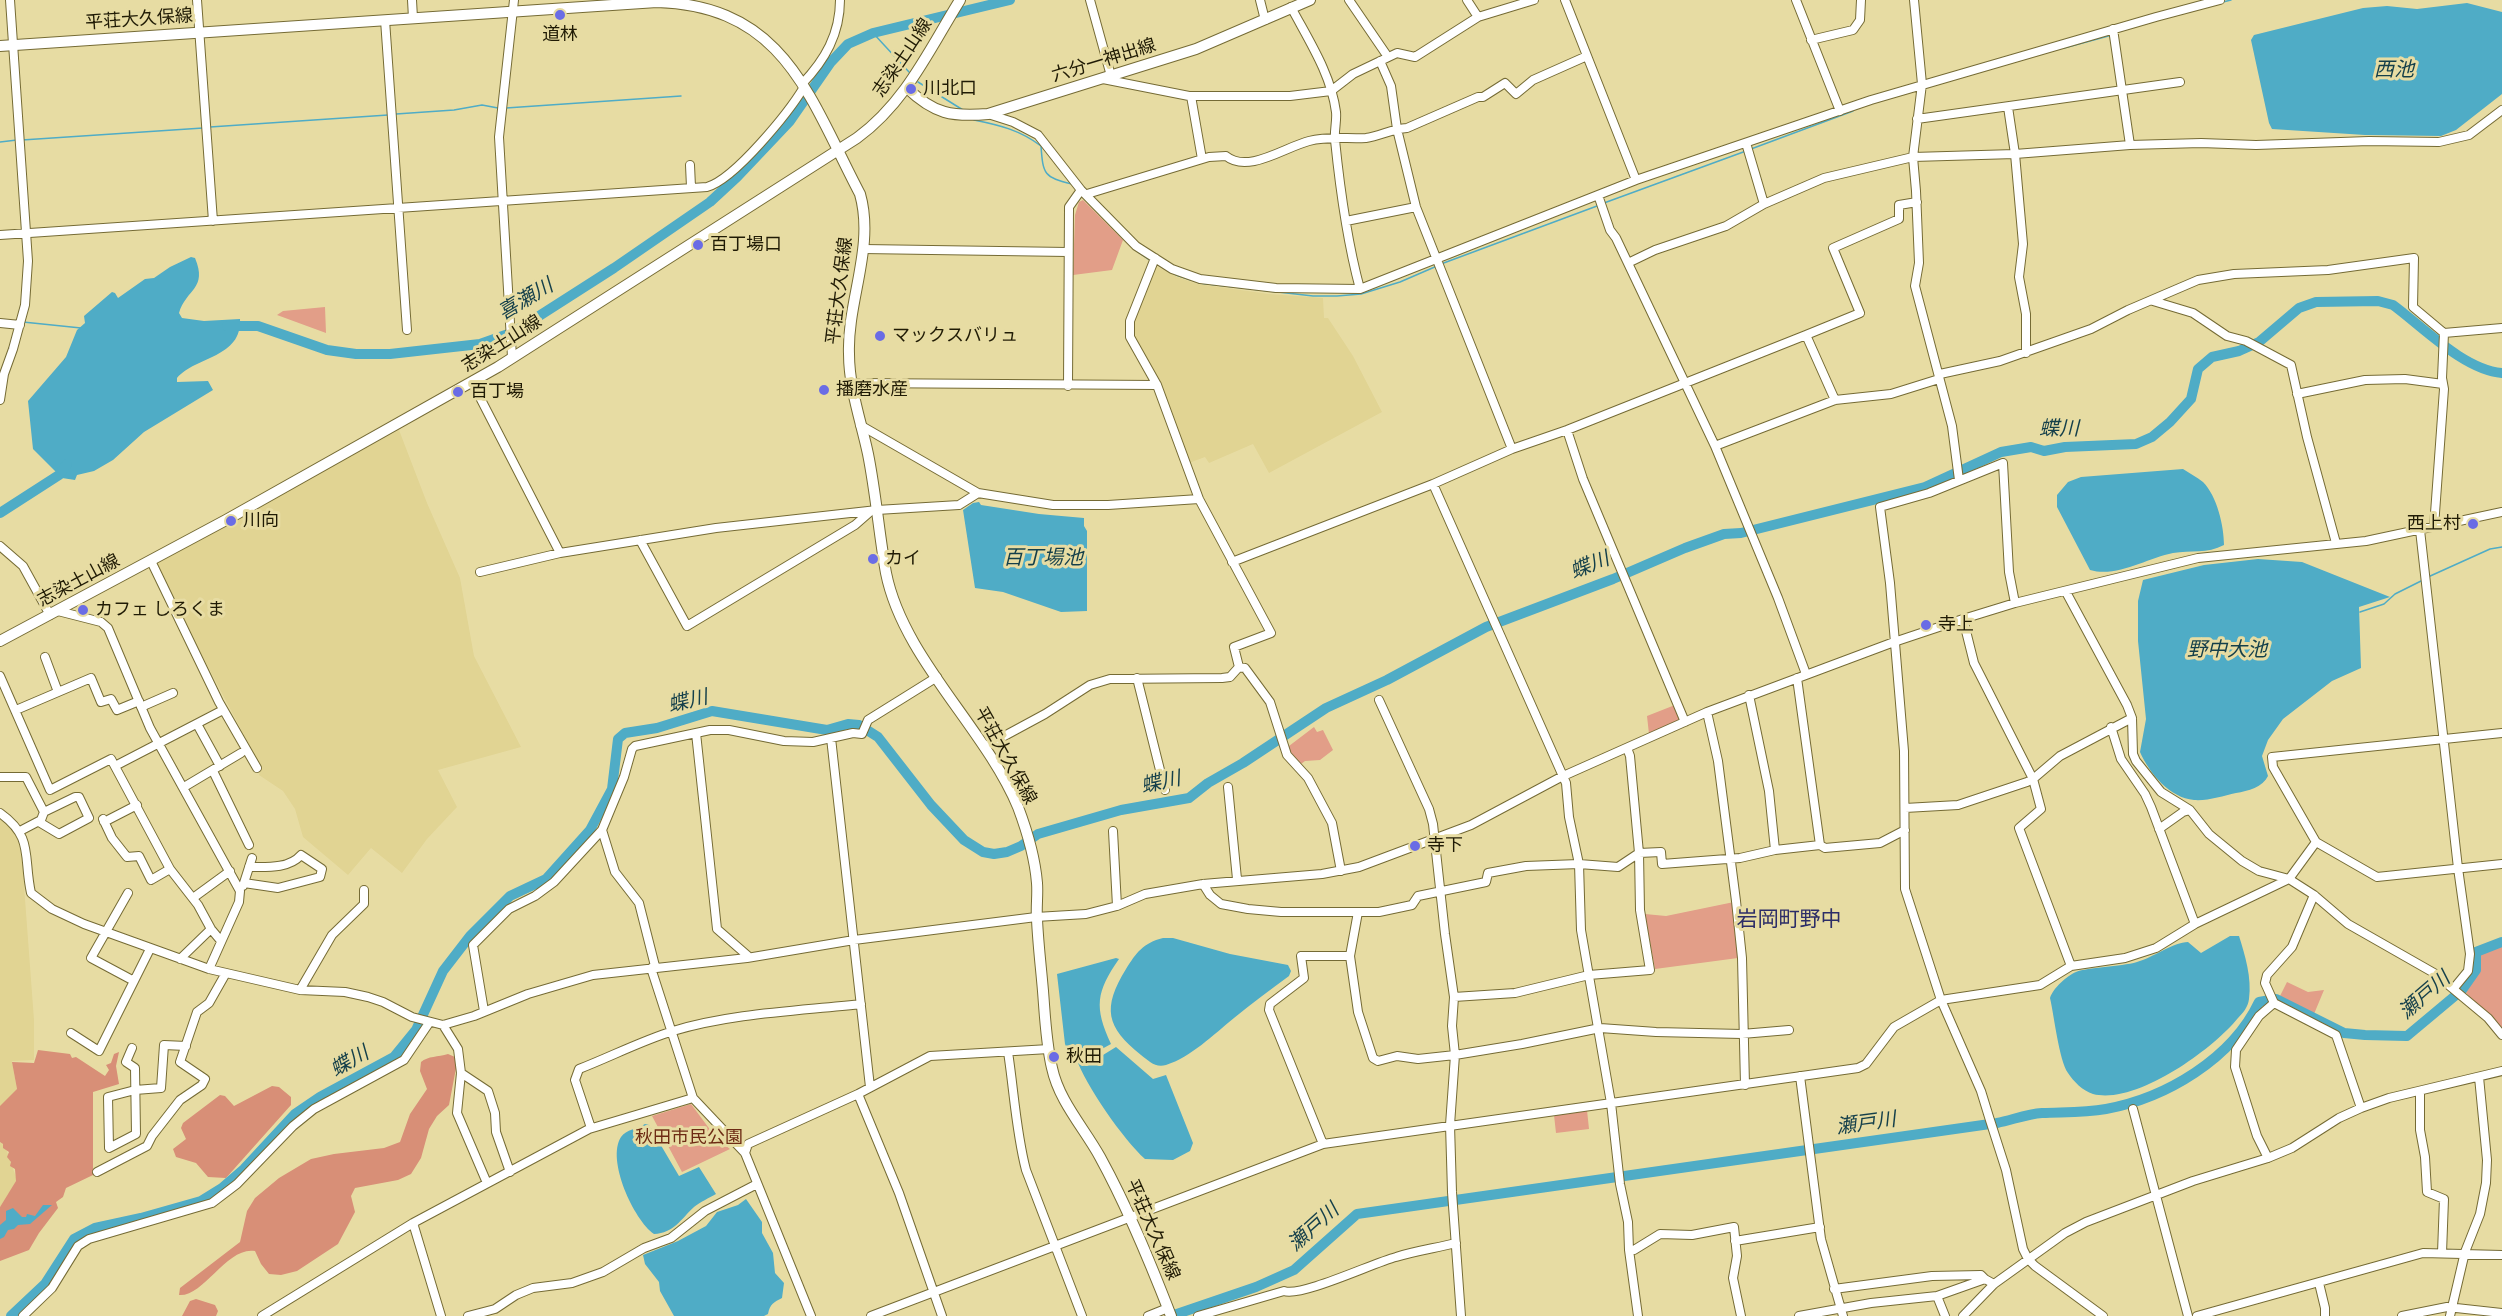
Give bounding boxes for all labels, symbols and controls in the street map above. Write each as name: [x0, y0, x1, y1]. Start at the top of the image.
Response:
street label: 平荘大久保線: [84, 5, 194, 35]
marker: 道林: [553, 8, 567, 22]
street label: 志染土山線: [869, 15, 937, 101]
place label: 道林: [542, 24, 578, 46]
street label: 六分一神出線: [1049, 35, 1159, 87]
water label: 西池: [2374, 59, 2414, 83]
place label: 川北口: [923, 78, 977, 100]
marker: 川北口: [904, 82, 918, 96]
place label: 百丁場口: [710, 234, 782, 256]
street label: 平荘大久保線: [823, 236, 857, 346]
marker: 百丁場口: [691, 238, 705, 252]
water label: 喜瀬川: [494, 274, 558, 326]
street label: 志染土山線: [458, 311, 546, 377]
place label: マックスバリュ: [892, 325, 1018, 347]
marker: マックスバリュ: [873, 329, 887, 343]
place label: 播磨水産: [836, 379, 908, 401]
place label: 百丁場: [470, 381, 524, 403]
marker: 播磨水産: [817, 383, 831, 397]
marker: 百丁場: [451, 385, 465, 399]
water label: 蝶川: [2039, 418, 2079, 442]
place label: 川向: [243, 510, 279, 532]
place label: 西上村: [2407, 513, 2461, 535]
marker: 川向: [224, 514, 238, 528]
marker: 西上村: [2466, 517, 2480, 531]
water label: 百丁場池: [1003, 547, 1083, 571]
water label: 蝶川: [1567, 547, 1613, 585]
place label: カイ: [885, 548, 921, 570]
street label: 志染土山線: [34, 550, 124, 612]
marker: カイ: [866, 552, 880, 566]
place label: カフェ しろくま: [95, 599, 225, 621]
marker: カフェ しろくま: [76, 603, 90, 617]
place label: 寺上: [1938, 614, 1974, 636]
marker: 寺上: [1919, 618, 1933, 632]
water label: 野中大池: [2187, 639, 2267, 663]
water label: 蝶川: [666, 686, 710, 718]
street label: 平荘大久保線: [969, 704, 1041, 808]
water label: 蝶川: [1139, 767, 1183, 799]
place label: 寺下: [1427, 835, 1463, 857]
marker: 寺下: [1408, 839, 1422, 853]
district label: 岩岡町野中: [1737, 907, 1841, 933]
water label: 瀬戸川: [2394, 967, 2456, 1025]
water label: 蝶川: [327, 1042, 373, 1082]
place label: 秋田: [1066, 1046, 1102, 1068]
marker: 秋田: [1047, 1050, 1061, 1064]
water label: 瀬戸川: [1835, 1108, 1897, 1140]
park label: 秋田市民公園: [635, 1127, 743, 1149]
street label: 平荘大久保線: [1120, 1176, 1184, 1284]
water label: 瀬戸川: [1284, 1199, 1344, 1257]

